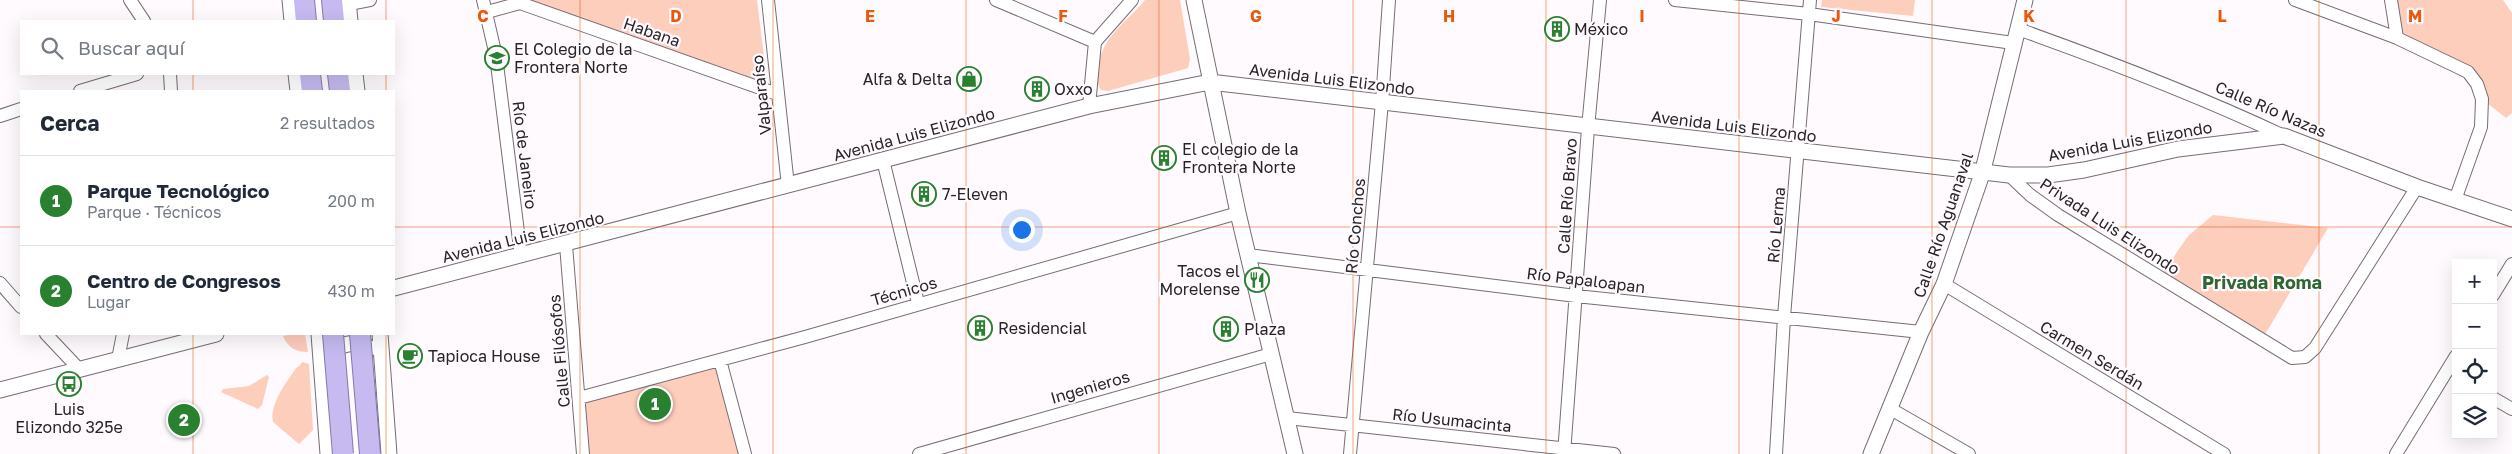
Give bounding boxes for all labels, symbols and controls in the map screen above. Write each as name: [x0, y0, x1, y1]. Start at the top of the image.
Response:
text: C: [477, 6, 489, 26]
text: D: [670, 6, 682, 26]
text: E: [865, 6, 875, 26]
text: F: [1058, 6, 1068, 26]
text: G: [1250, 6, 1262, 26]
text: H: [1443, 6, 1455, 26]
text: I: [1639, 6, 1645, 26]
text: J: [1831, 6, 1841, 26]
text: K: [2023, 6, 2035, 26]
text: L: [2217, 6, 2227, 26]
text: M: [2408, 6, 2422, 26]
street label: Habana: [621, 13, 683, 51]
building icon: México: [1544, 16, 1570, 42]
place label: México: [1574, 19, 1628, 39]
search box: [20, 20, 395, 75]
icon: search: [38, 34, 66, 62]
text: Buscar aquí: [78, 36, 185, 59]
place label: El Colegio de la Frontera Norte: [514, 39, 633, 77]
school or university icon: El Colegio de la Frontera Norte: [484, 45, 510, 71]
street label: Valparaíso: [747, 54, 775, 136]
street label: Avenida Luis Elizondo: [1248, 59, 1416, 99]
shop icon: Alfa & Delta: [956, 66, 982, 92]
place label: Alfa & Delta: [863, 69, 952, 89]
building icon: Oxxo: [1024, 76, 1050, 102]
street label: Calle Río Nazas: [2212, 77, 2330, 141]
place label: Oxxo: [1054, 79, 1093, 99]
street label: Río de Janeiro: [508, 100, 542, 210]
street label: Avenida Luis Elizondo: [831, 103, 997, 165]
street label: Avenida Luis Elizondo: [1650, 106, 1818, 146]
text: Cerca: [40, 110, 99, 136]
text: 2 resultados: [280, 113, 375, 133]
street label: Avenida Luis Elizondo: [2046, 117, 2214, 165]
street label: Calle Río Bravo: [1553, 138, 1581, 254]
place label: El colegio de la Frontera Norte: [1182, 139, 1298, 177]
building icon: El colegio de la Frontera Norte: [1151, 145, 1177, 171]
street label: Calle Río Aguanaval: [1909, 150, 1977, 300]
street label: Privada Luis Elizondo: [2036, 173, 2184, 279]
street label: Río Conchos: [1341, 177, 1369, 275]
text: Parque Tecnológico: [87, 179, 269, 202]
building icon: 7-Eleven: [911, 181, 937, 207]
place label: 7-Eleven: [942, 184, 1008, 204]
street label: Río Lerma: [1763, 186, 1789, 264]
text: 1: [52, 191, 60, 211]
text: 200 m: [328, 191, 375, 211]
text: Parque · Técnicos: [87, 202, 221, 222]
street label: Avenida Luis Elizondo: [440, 207, 606, 267]
your location: [1009, 217, 1035, 243]
map controls: [2452, 259, 2497, 439]
button: +: [2452, 259, 2497, 304]
place label: Tacos el Morelense: [1159, 261, 1240, 299]
street label: Río Papaloapan: [1526, 263, 1646, 297]
restaurant icon: Tacos el Morelense: [1244, 267, 1270, 293]
text: Centro de Congresos: [87, 269, 281, 292]
district label: Privada Roma: [2202, 271, 2322, 293]
street label: Técnicos: [869, 272, 939, 310]
text: 2: [51, 281, 61, 301]
text: 430 m: [328, 281, 375, 301]
text: Lugar: [87, 292, 131, 312]
street label: Calle Filósofos: [544, 294, 574, 408]
button: −: [2452, 304, 2497, 349]
building icon: Residencial: [967, 315, 993, 341]
building icon: Plaza: [1213, 316, 1239, 342]
street label: Carmen Serdán: [2036, 316, 2148, 394]
place label: Residencial: [998, 318, 1087, 338]
place label: Plaza: [1244, 319, 1286, 339]
cafe icon: Tapioca House: [397, 343, 423, 369]
place label: Tapioca House: [428, 346, 540, 366]
button: locate: [2452, 349, 2497, 394]
street label: Ingenieros: [1048, 366, 1132, 408]
bus stop icon: Luis Elizondo 325e: [56, 371, 82, 397]
pin: 1: [639, 385, 671, 423]
button: layers: [2452, 394, 2497, 439]
place label: Luis Elizondo 325e: [15, 399, 123, 437]
pin: 2: [168, 401, 200, 439]
street label: Río Usumacinta: [1391, 404, 1513, 436]

